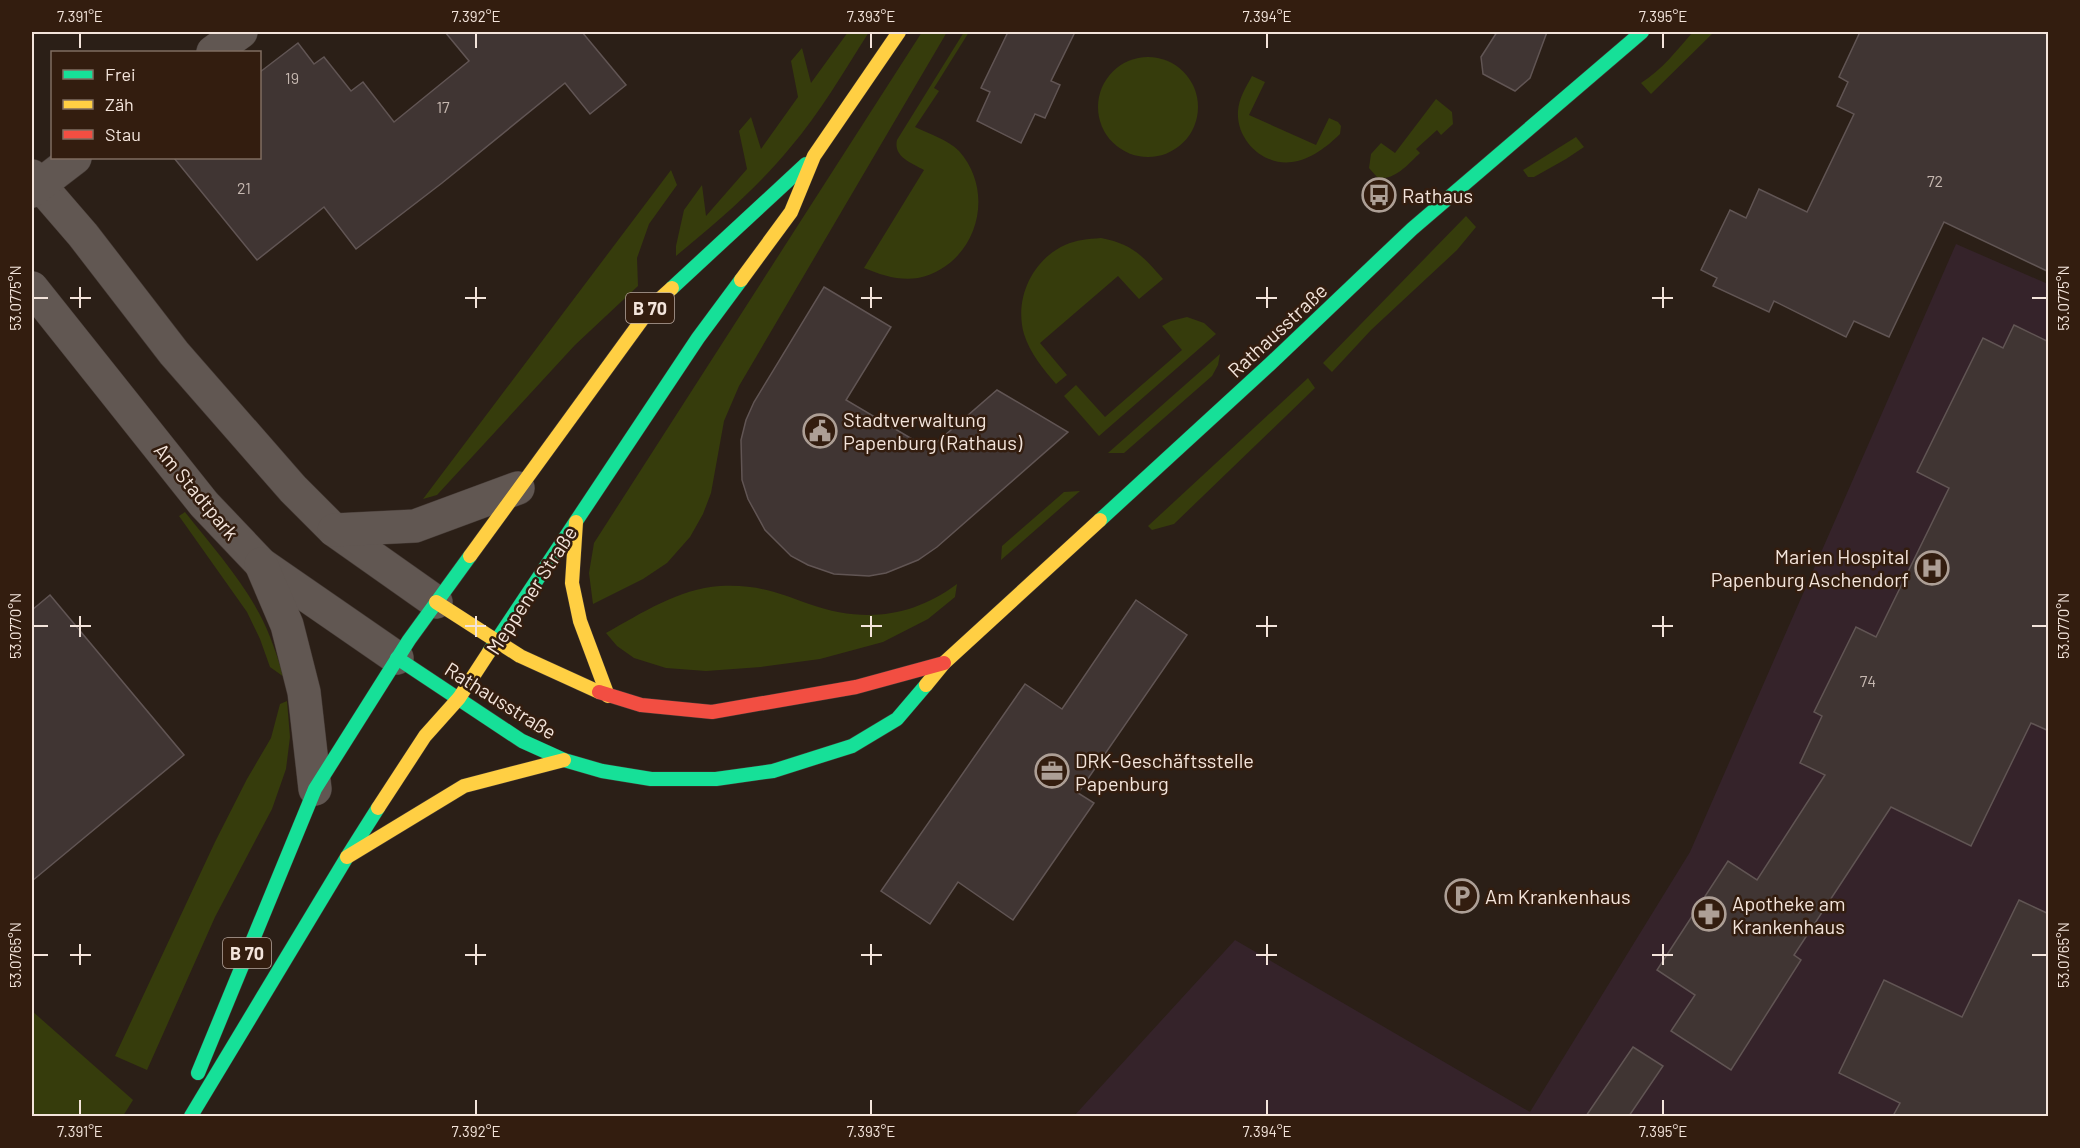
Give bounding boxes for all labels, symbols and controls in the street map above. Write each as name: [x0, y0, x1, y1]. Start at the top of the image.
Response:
text: 7.391°E: [57, 7, 103, 25]
text: 7.392°E: [452, 7, 500, 25]
text: 7.393°E: [847, 7, 895, 25]
text: 7.394°E: [1242, 7, 1292, 25]
text: 7.395°E: [1639, 7, 1687, 25]
legend: [51, 51, 261, 159]
text: Frei: [105, 63, 136, 85]
house number: 19: [285, 68, 299, 87]
text: Zäh: [105, 93, 134, 115]
house number: 17: [436, 97, 450, 116]
text: Stau: [105, 123, 141, 145]
house number: 72: [1927, 171, 1943, 190]
bus stop icon: Rathaus: [1361, 177, 1397, 213]
house number: 21: [237, 178, 251, 197]
place label: Rathaus: [1402, 183, 1473, 207]
text: 53.0775°N: [6, 265, 24, 331]
text: 53.0775°N: [2054, 265, 2072, 331]
street label: Rathausstraße: [1222, 278, 1332, 382]
road number: B 70: [626, 293, 674, 323]
place label: Stadtverwaltung Papenburg (Rathaus): [843, 407, 1023, 454]
public building icon: Stadtverwaltung Papenburg (Rathaus): [802, 413, 838, 449]
street label: Am Stadtpark: [150, 438, 244, 544]
street label: Meppener Straße: [481, 521, 581, 659]
place label: Marien Hospital Papenburg Aschendorf: [1711, 544, 1909, 591]
hospital icon: Marien Hospital Papenburg Aschendorf: [1914, 550, 1950, 586]
text: 53.0770°N: [6, 593, 24, 659]
text: 53.0770°N: [2054, 593, 2072, 659]
street label: Rathausstraße: [441, 656, 561, 744]
house number: 74: [1860, 671, 1876, 690]
place label: DRK-Geschäftsstelle Papenburg: [1075, 748, 1254, 795]
office icon: DRK-Geschäftsstelle Papenburg: [1034, 753, 1070, 789]
parking icon: Am Krankenhaus: [1444, 878, 1480, 914]
place label: Am Krankenhaus: [1485, 884, 1631, 908]
place label: Apotheke am Krankenhaus: [1732, 891, 1845, 938]
pharmacy icon: Apotheke am Krankenhaus: [1691, 896, 1727, 932]
text: 53.0765°N: [6, 922, 24, 988]
text: 53.0765°N: [2054, 922, 2072, 988]
road number: B 70: [223, 938, 271, 968]
text: 7.391°E: [57, 1122, 103, 1140]
text: 7.392°E: [452, 1122, 500, 1140]
text: 7.393°E: [847, 1122, 895, 1140]
text: 7.394°E: [1242, 1122, 1292, 1140]
text: 7.395°E: [1639, 1122, 1687, 1140]

